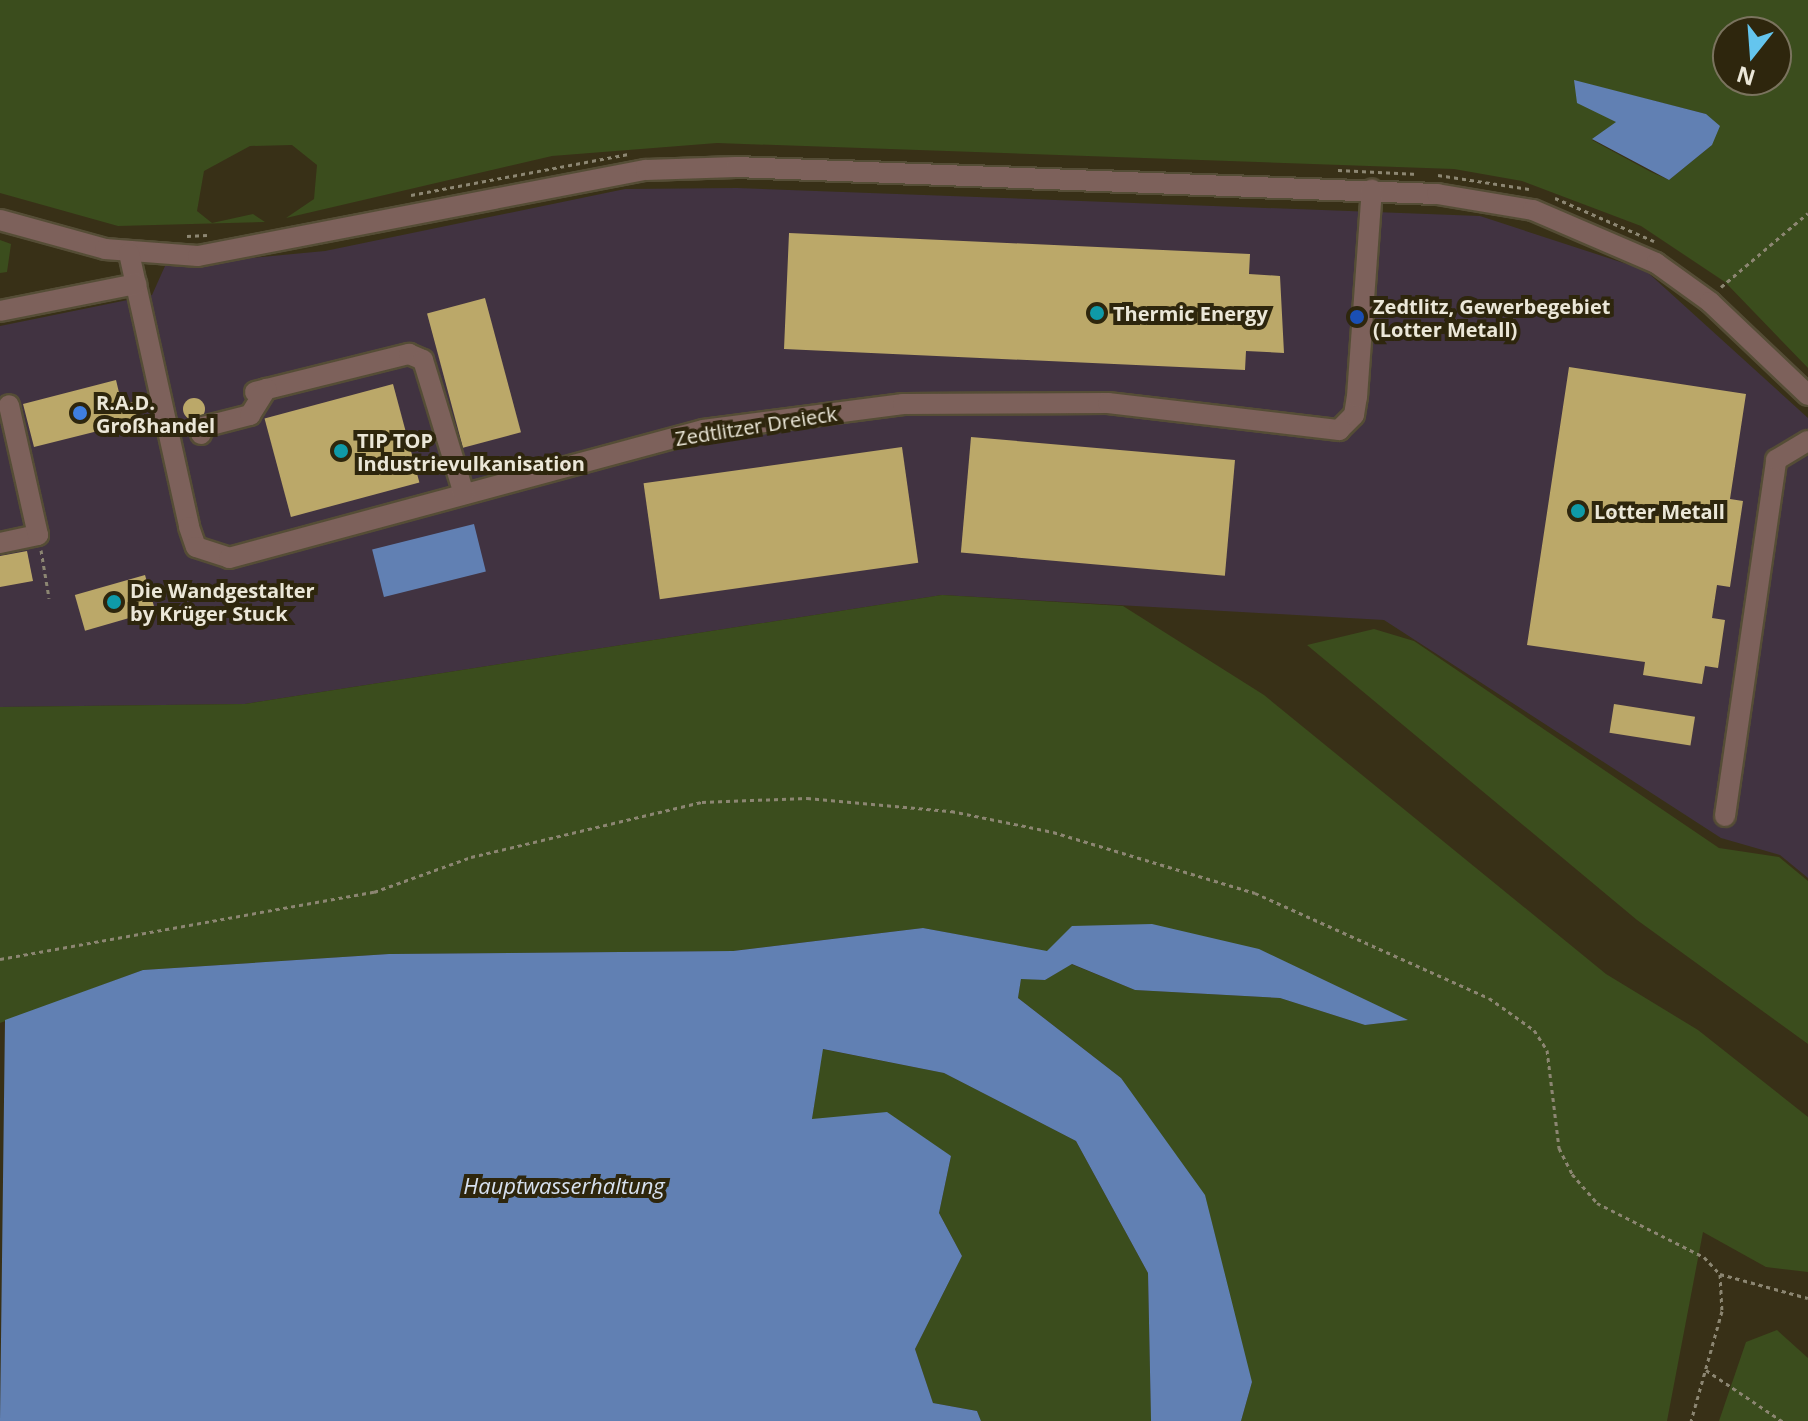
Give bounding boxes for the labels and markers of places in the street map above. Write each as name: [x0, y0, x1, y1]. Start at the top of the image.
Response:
place label: Zedtlitz, Gewerbegebiet (Lotter Metall): [1373, 294, 1610, 341]
place label: Thermic Energy: [1113, 301, 1268, 325]
marker: Thermic Energy: [1088, 304, 1106, 322]
marker: Zedtlitz, Gewerbegebiet (Lotter Metall): [1348, 308, 1366, 326]
place label: R.A.D. Großhandel: [96, 390, 215, 437]
marker: R.A.D. Großhandel: [71, 404, 89, 422]
place label: TIP TOP Industrievulkanisation: [357, 428, 585, 475]
marker: TIP TOP Industrievulkanisation: [332, 442, 350, 460]
place label: Lotter Metall: [1594, 499, 1725, 523]
marker: Lotter Metall: [1569, 502, 1587, 520]
place label: Die Wandgestalter by Krüger Stuck: [130, 578, 315, 625]
marker: Die Wandgestalter by Krüger Stuck: [105, 593, 123, 611]

